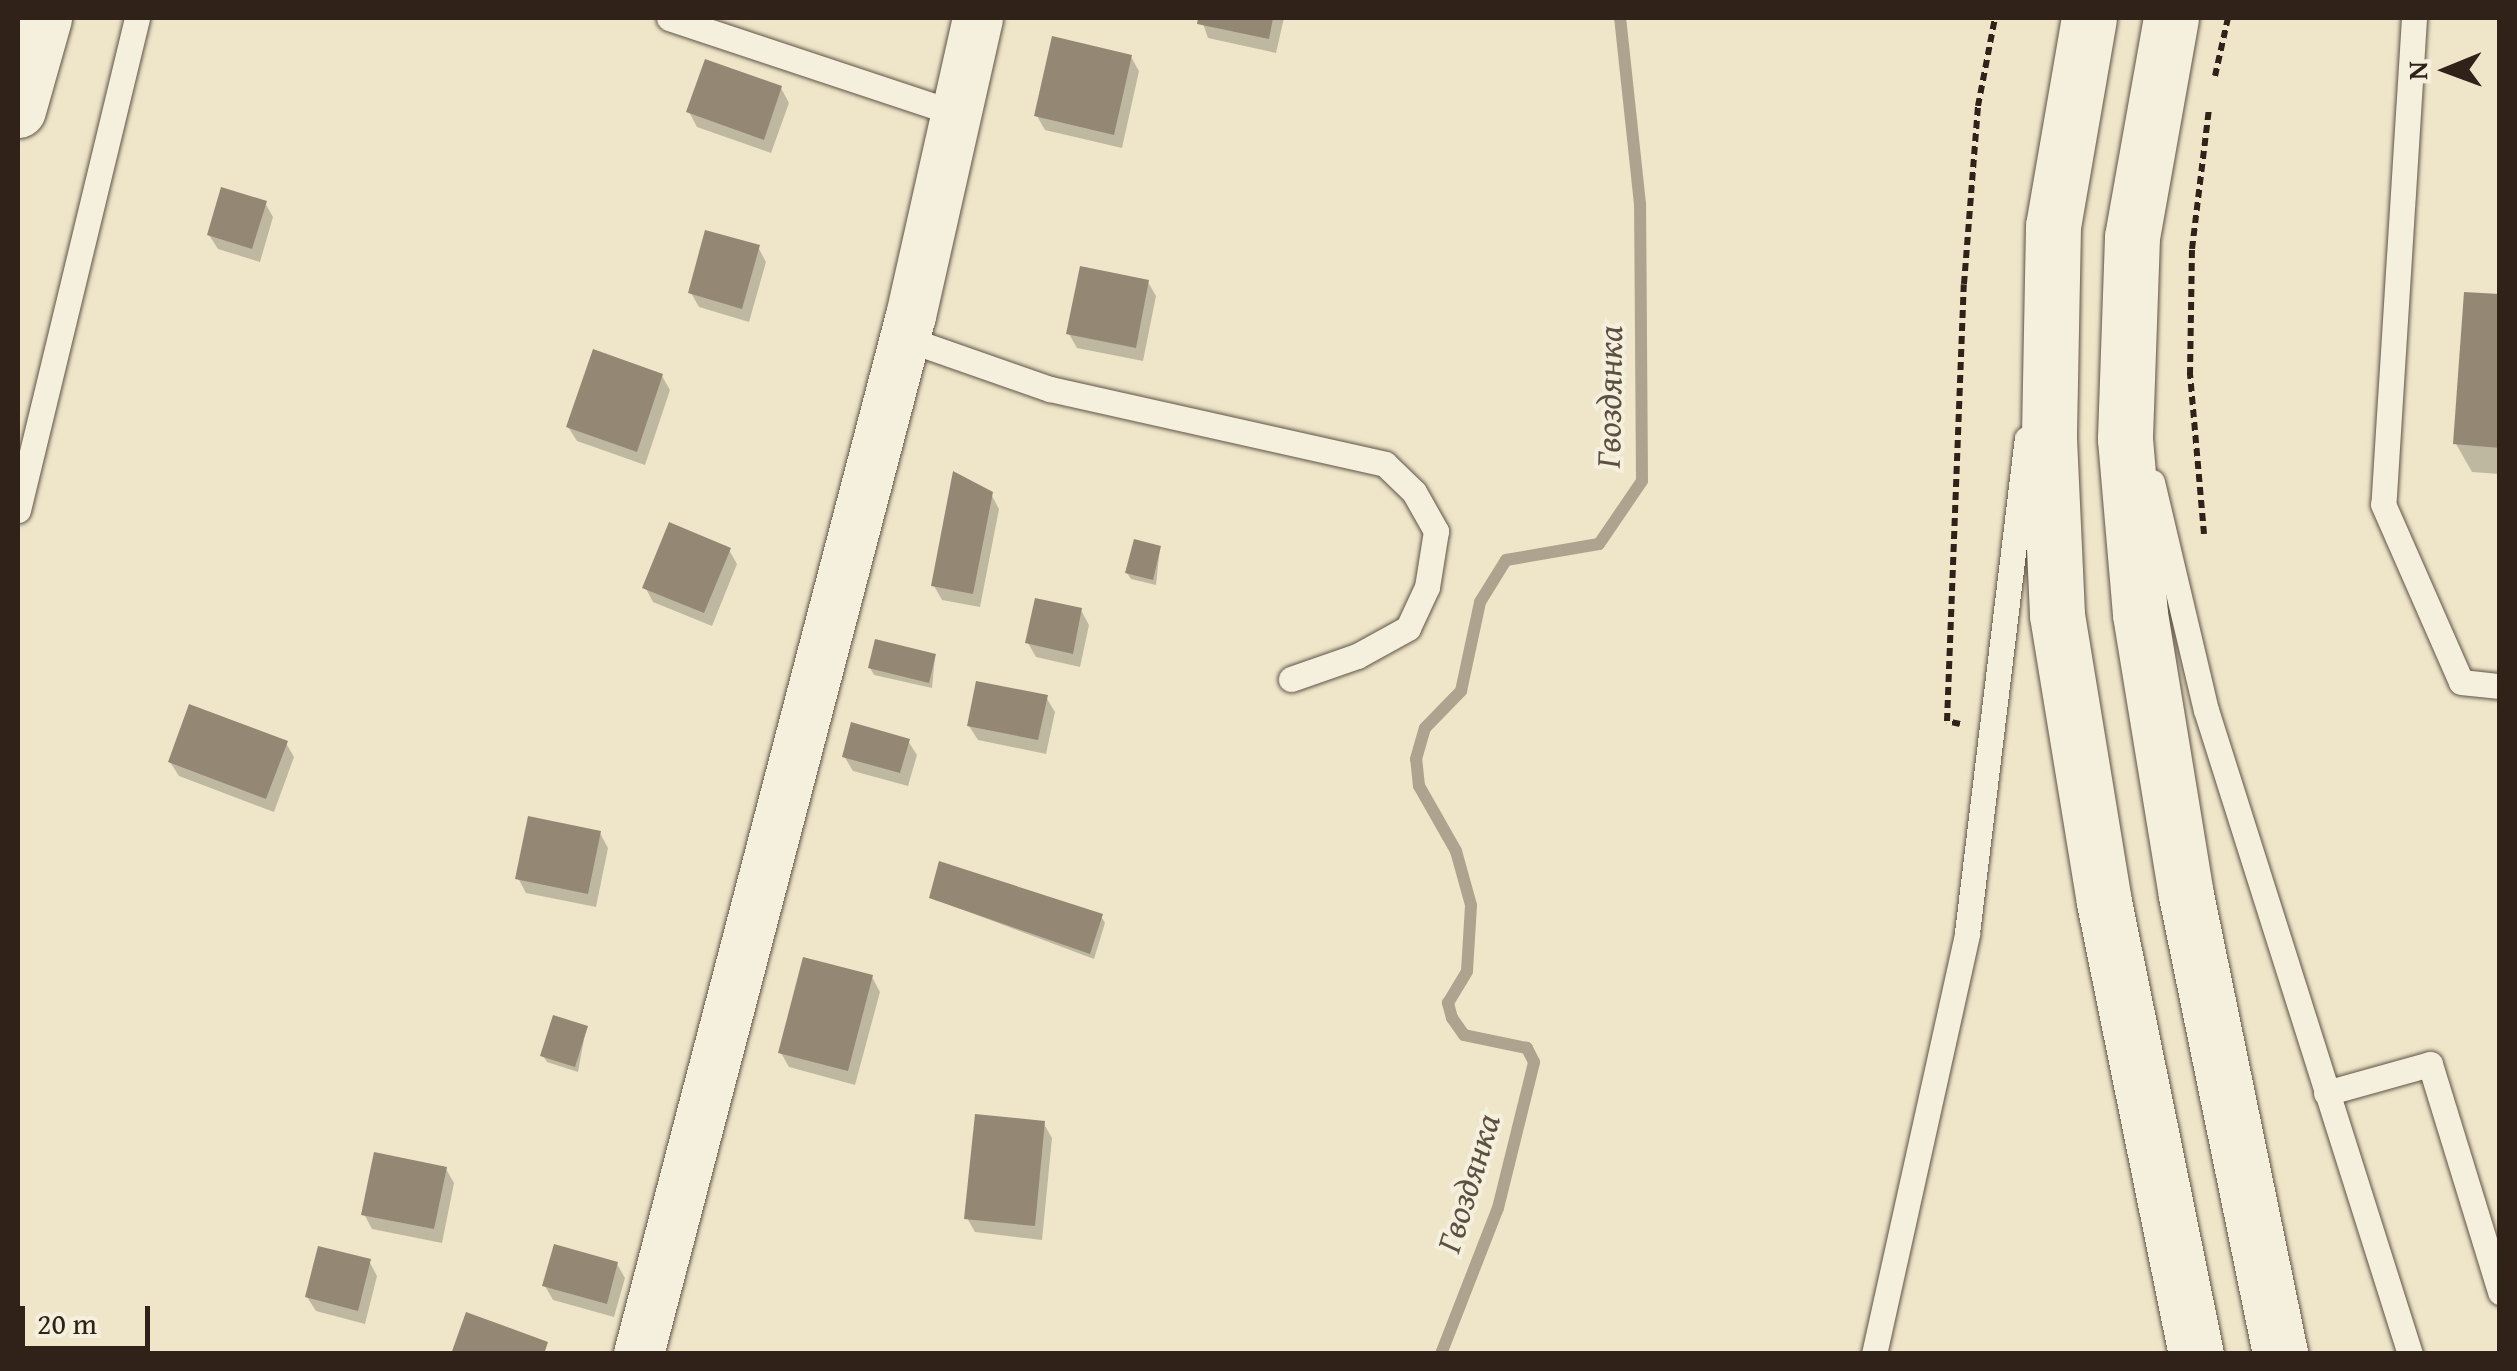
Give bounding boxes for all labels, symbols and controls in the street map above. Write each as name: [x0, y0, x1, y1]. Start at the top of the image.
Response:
north arrow: [2397, 20, 2497, 120]
text: N: [2396, 61, 2437, 80]
water label: Гвоздянка: [1587, 325, 1631, 469]
water label: Гвоздянка: [1427, 1109, 1509, 1257]
scale bar: [25, 1286, 155, 1348]
text: 20 m: [37, 1301, 97, 1345]

